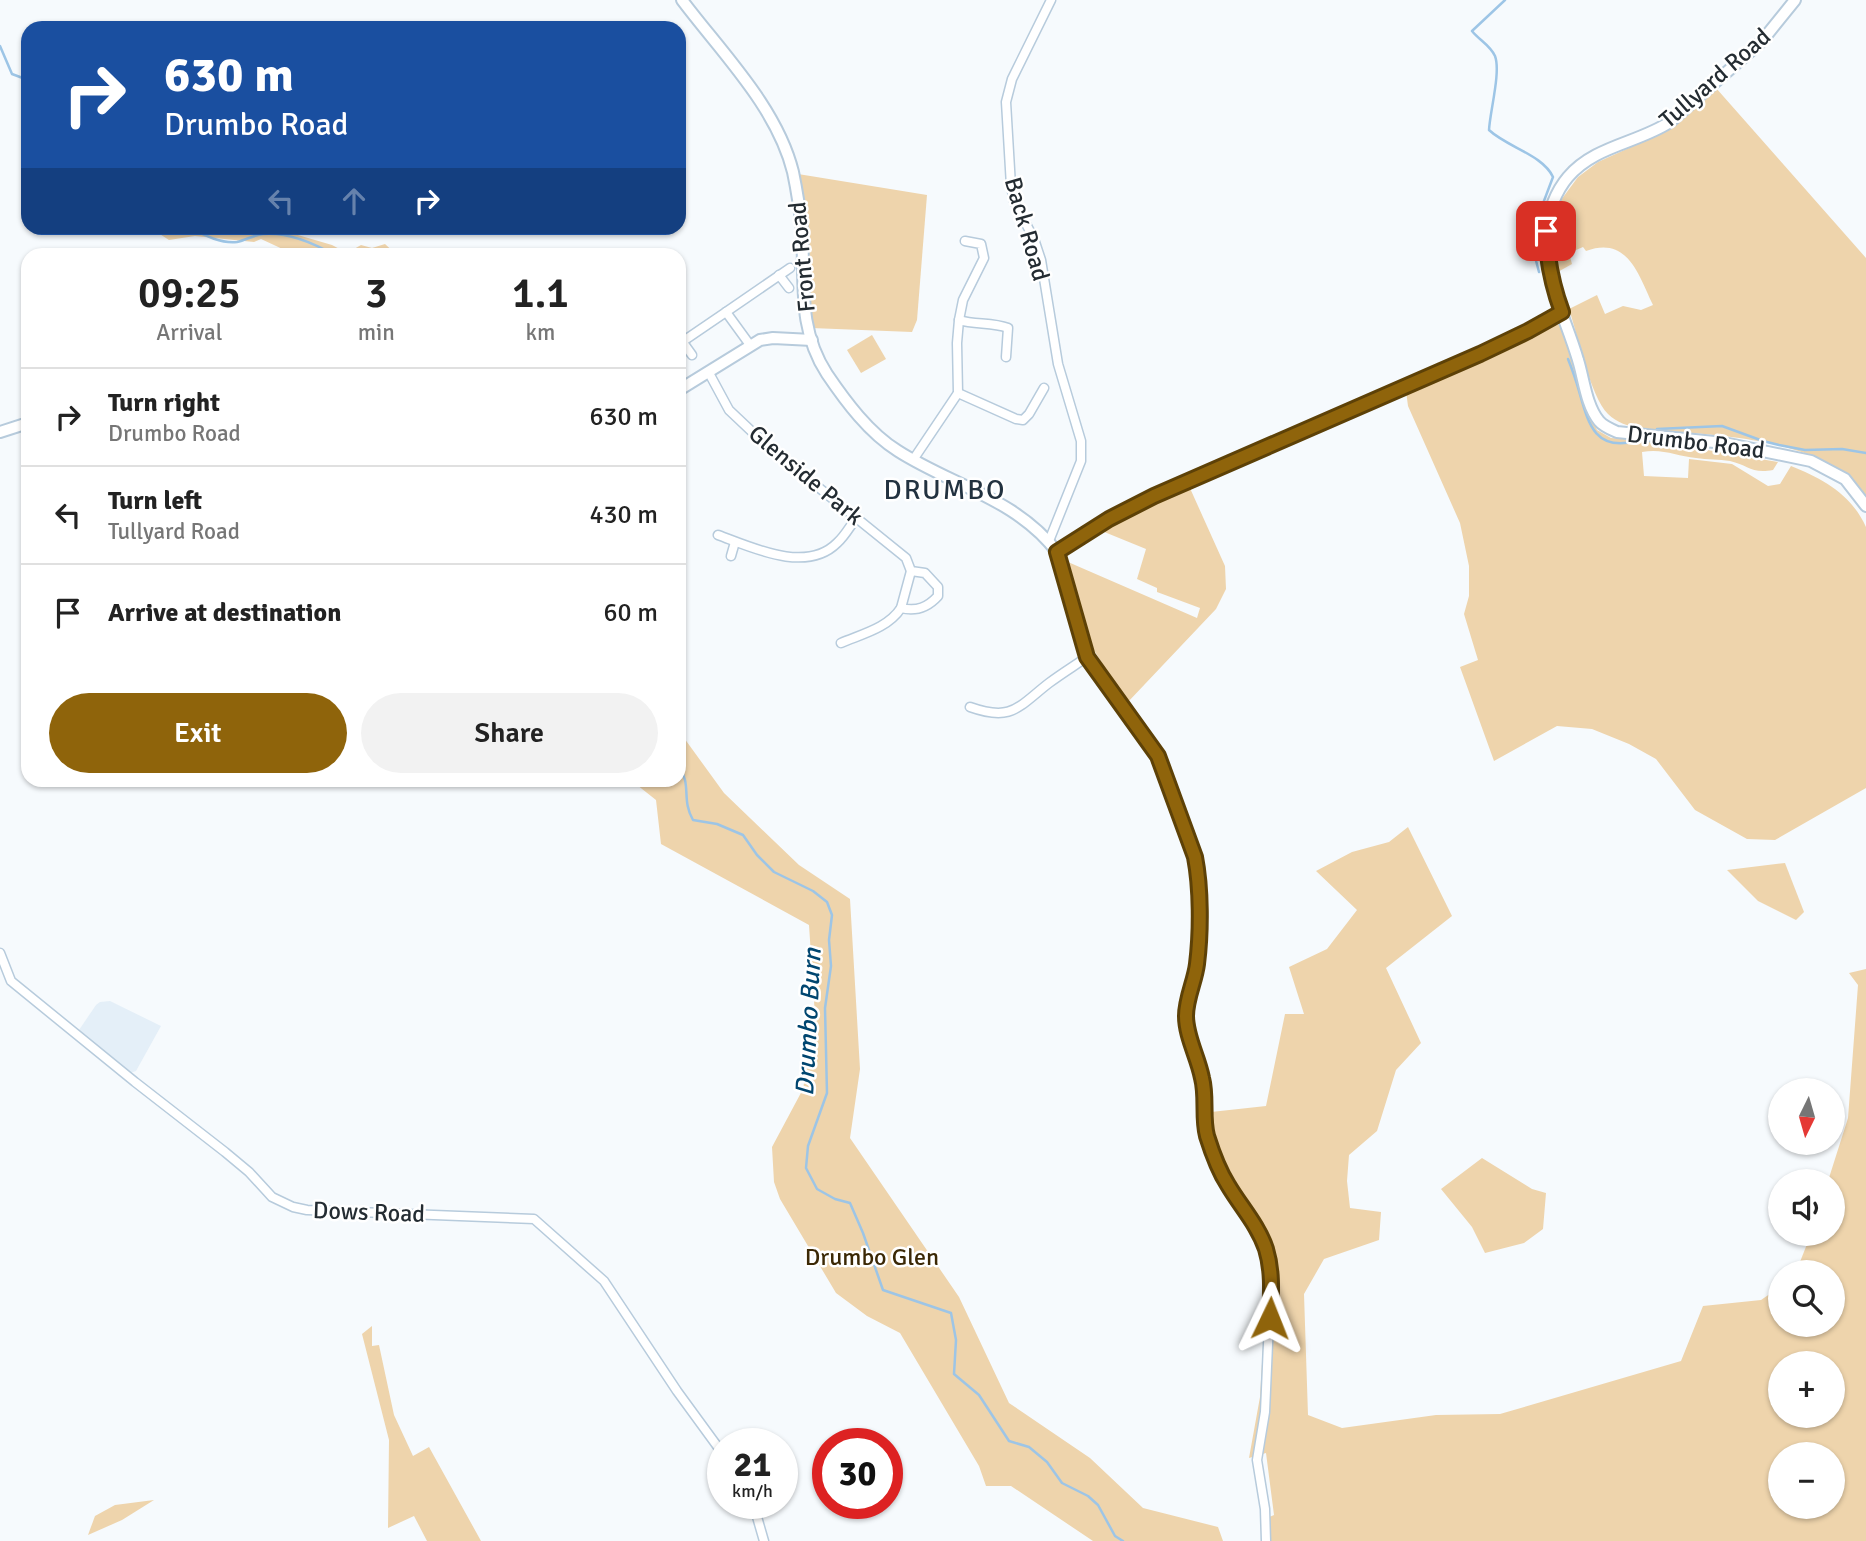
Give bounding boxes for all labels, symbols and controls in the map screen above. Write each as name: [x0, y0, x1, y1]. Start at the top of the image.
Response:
street label: Tullyard Road: [1653, 22, 1777, 134]
text: 630 m: [164, 45, 294, 105]
icon: right: [49, 49, 140, 140]
text: Drumbo Road: [164, 105, 349, 144]
street label: Back Road: [998, 174, 1056, 284]
icon: left: [262, 182, 300, 220]
icon: ahead: [335, 182, 373, 220]
icon: right: [408, 182, 446, 220]
street label: Front Road: [782, 200, 822, 314]
pin: [1516, 201, 1576, 261]
icon: arrive: [1527, 212, 1565, 250]
text: 09:25: [138, 268, 241, 319]
text: 3: [365, 268, 388, 319]
text: 1.1: [512, 268, 569, 319]
text: Arrival: [156, 318, 223, 347]
text: min: [358, 318, 395, 347]
text: km: [526, 318, 555, 347]
text: Turn right: [108, 387, 220, 419]
icon: right: [49, 398, 87, 436]
text: 630 m: [589, 401, 658, 433]
street label: Glenside Park: [743, 418, 869, 532]
text: Drumbo Road: [108, 419, 241, 448]
street label: Drumbo Road: [1625, 419, 1767, 465]
district label: DRUMBO: [884, 473, 1007, 507]
text: Turn left: [108, 485, 202, 517]
icon: left: [49, 496, 87, 534]
text: 430 m: [589, 499, 658, 531]
text: Tullyard Road: [108, 517, 240, 546]
icon: arrive: [49, 594, 87, 632]
text: Arrive at destination: [108, 597, 341, 629]
text: 60 m: [603, 597, 658, 629]
button: Exit: [49, 693, 347, 773]
button: Share: [361, 693, 658, 773]
water label: Drumbo Burn: [789, 946, 829, 1097]
north arrow: [1768, 1078, 1844, 1155]
map controls: [1768, 1078, 1845, 1519]
button: sound: [1768, 1169, 1845, 1246]
street label: Dows Road: [312, 1195, 426, 1229]
park label: Drumbo Glen: [805, 1242, 939, 1272]
button: search: [1768, 1260, 1845, 1337]
position arrow: [1233, 1281, 1307, 1355]
button: +: [1768, 1351, 1845, 1428]
speed limit sign: 30: [812, 1428, 903, 1519]
button: −: [1768, 1442, 1845, 1519]
text: 21: [734, 1443, 771, 1486]
text: km/h: [732, 1480, 773, 1502]

